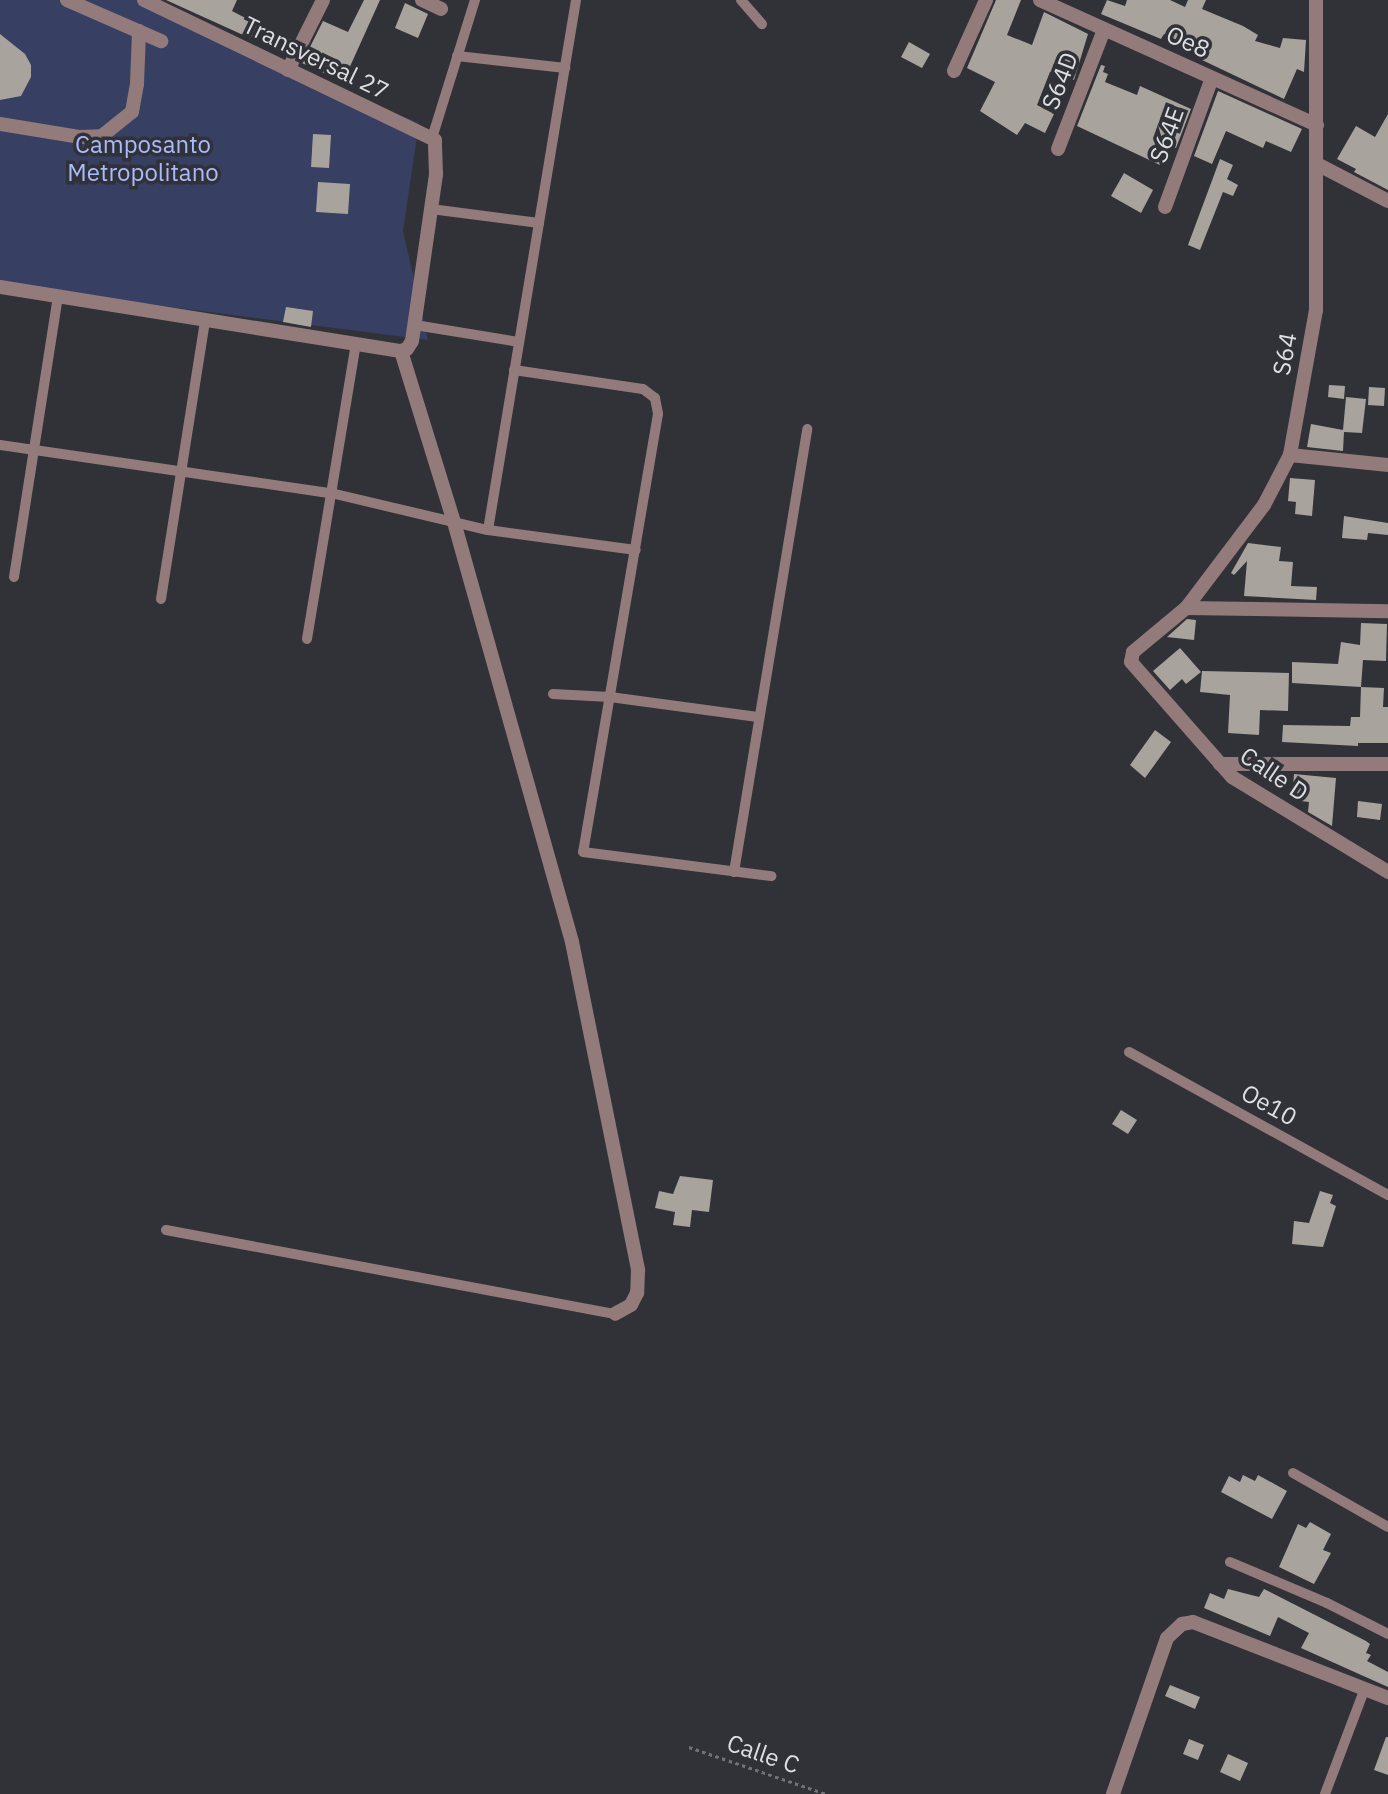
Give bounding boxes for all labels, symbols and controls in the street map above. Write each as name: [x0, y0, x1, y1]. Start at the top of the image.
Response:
street label: Transversal 27: [239, 10, 393, 106]
street label: Oe8: [1162, 20, 1214, 64]
street label: S64D: [1036, 48, 1084, 114]
street label: S64E: [1144, 103, 1190, 167]
park label: Camposanto Metropolitano: [67, 131, 219, 187]
street label: S64: [1267, 330, 1303, 378]
street label: Calle D: [1235, 741, 1313, 807]
street label: Oe10: [1236, 1078, 1302, 1132]
street label: Calle C: [723, 1728, 803, 1780]

